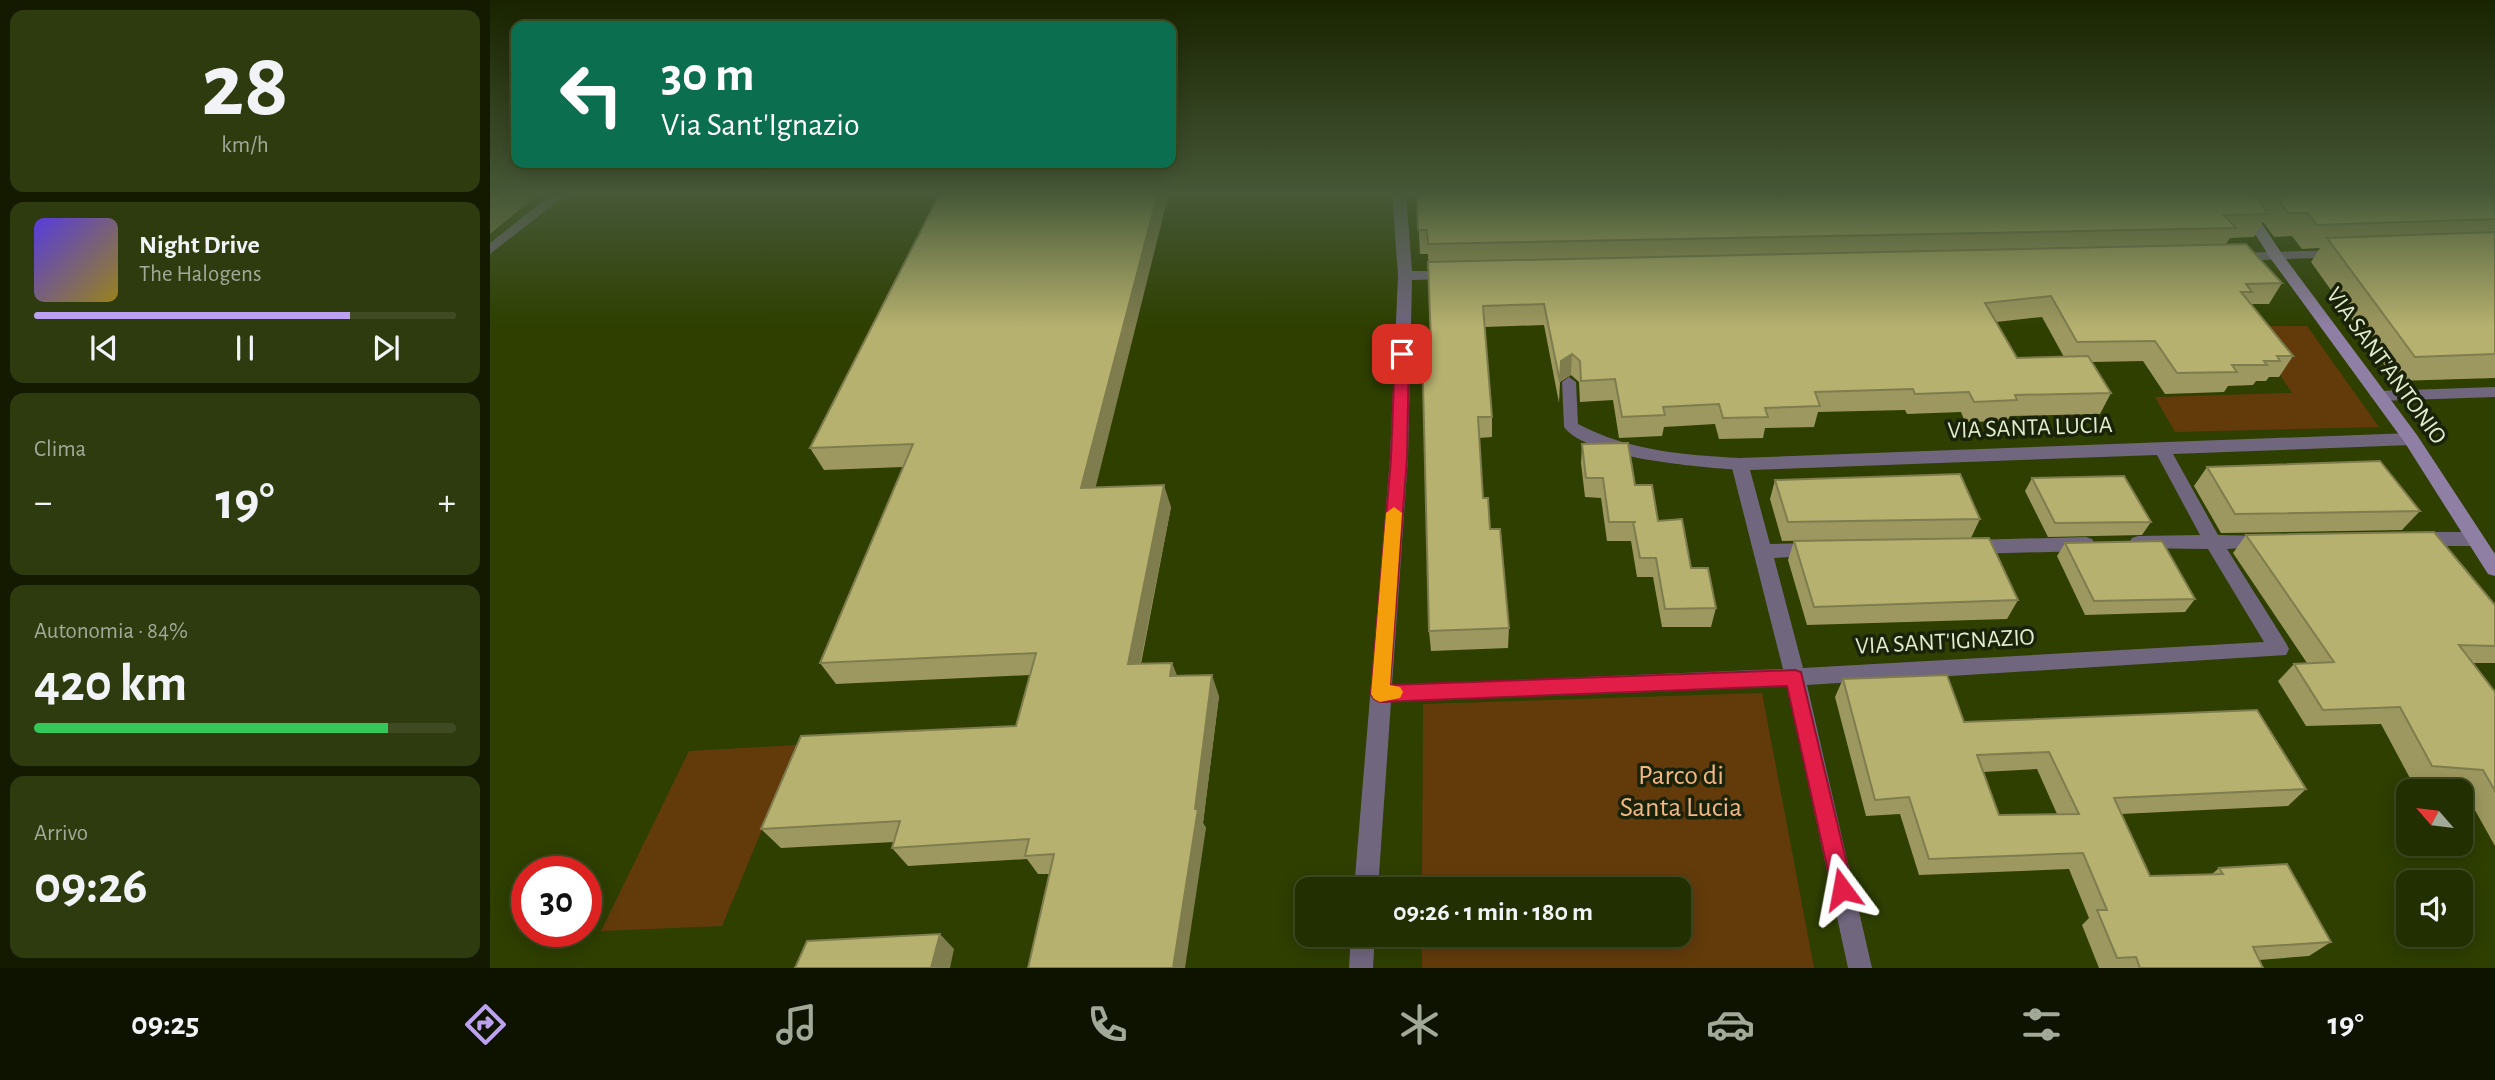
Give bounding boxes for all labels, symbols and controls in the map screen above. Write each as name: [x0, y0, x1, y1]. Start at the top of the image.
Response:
text: 28: [201, 41, 289, 132]
icon: left: [546, 49, 637, 140]
text: 30 m: [661, 51, 755, 100]
text: Via Sant'Ignazio: [661, 109, 860, 141]
text: km/h: [221, 134, 269, 157]
text: Night Drive: [139, 232, 260, 258]
text: The Halogens: [139, 263, 261, 286]
street label: VIA SANT'ANTONIO: [2321, 283, 2451, 449]
pin: [1372, 324, 1432, 384]
icon: previous: [85, 329, 123, 367]
icon: pause: [226, 329, 264, 367]
icon: next: [367, 329, 405, 367]
icon: arrive: [1383, 335, 1421, 373]
street label: VIA SANTA LUCIA: [1947, 413, 2113, 443]
text: Clima: [34, 438, 86, 461]
text: 19°: [215, 476, 275, 528]
text: −: [34, 484, 52, 522]
text: +: [438, 484, 456, 522]
text: Autonomia · 84%: [34, 620, 188, 643]
street label: VIA SANT'IGNAZIO: [1855, 625, 2035, 659]
text: 420 km: [34, 658, 187, 710]
park label: Parco di Santa Lucia: [1620, 762, 1742, 822]
north arrow: [2396, 779, 2473, 856]
map controls: [2396, 779, 2473, 947]
text: Arrivo: [34, 822, 88, 845]
position arrow: [1805, 852, 1879, 926]
speed limit sign: 30: [511, 856, 602, 947]
text: 09:26: [34, 860, 148, 912]
button: sound: [2396, 870, 2473, 947]
text: 09:26 · 1 min · 180 m: [1393, 899, 1593, 925]
icon: directions: [461, 1000, 510, 1049]
icon: music: [772, 1000, 821, 1049]
icon: phone: [1083, 1000, 1132, 1049]
icon: climate: [1395, 1000, 1444, 1049]
icon: car: [1706, 1000, 1755, 1049]
icon: filters: [2017, 1000, 2066, 1049]
text: 09:25: [131, 1008, 199, 1040]
text: 19°: [2328, 1008, 2364, 1040]

